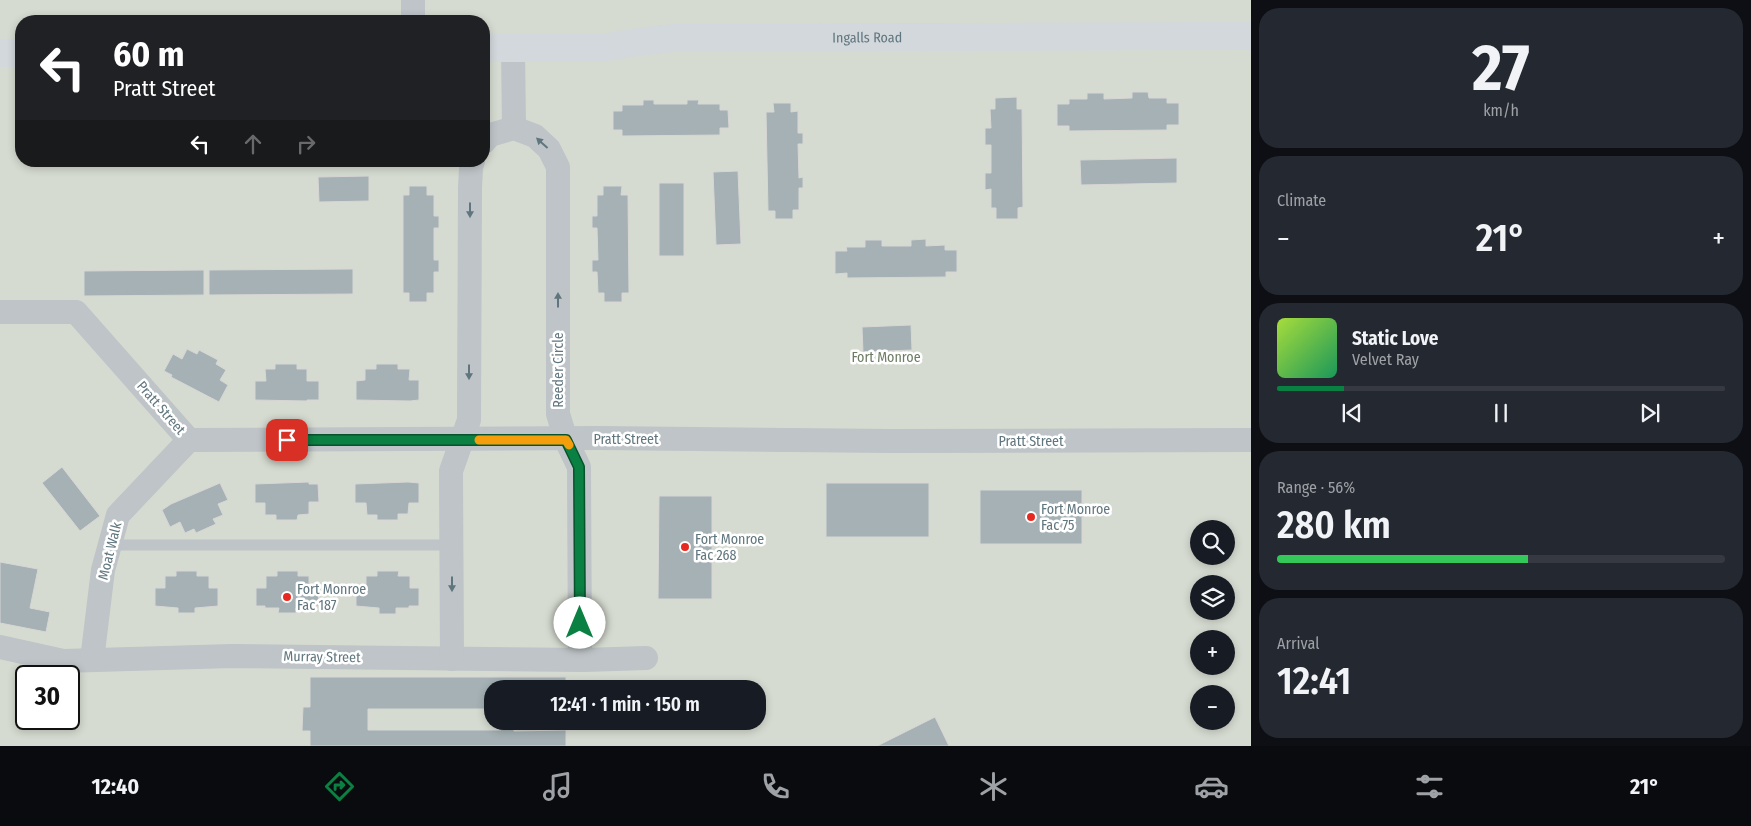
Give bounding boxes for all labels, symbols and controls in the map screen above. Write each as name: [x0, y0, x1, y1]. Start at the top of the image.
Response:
street label: Ingalls Road: [832, 29, 902, 46]
text: 27: [1472, 29, 1530, 107]
text: 60 m: [113, 33, 184, 75]
icon: left: [30, 35, 95, 100]
text: Pratt Street: [113, 75, 216, 102]
text: km/h: [1483, 101, 1519, 120]
icon: left: [186, 130, 214, 158]
icon: ahead: [239, 130, 267, 158]
icon: right: [292, 130, 320, 158]
one-way arrow: [537, 137, 549, 149]
text: Climate: [1277, 191, 1326, 210]
one-way arrow: [466, 202, 474, 218]
text: 21°: [1476, 215, 1526, 261]
text: −: [1277, 222, 1290, 255]
text: +: [1712, 222, 1725, 255]
one-way arrow: [554, 292, 562, 308]
text: Static Love: [1352, 327, 1439, 350]
street label: Reeder Circle: [550, 332, 567, 408]
park label: Fort Monroe: [851, 349, 921, 366]
text: Velvet Ray: [1352, 350, 1419, 369]
one-way arrow: [465, 364, 473, 380]
street label: Pratt Street: [133, 378, 189, 439]
icon: previous: [1338, 399, 1366, 427]
icon: pause: [1487, 399, 1515, 427]
icon: next: [1636, 399, 1664, 427]
pin: [266, 419, 308, 461]
icon: arrive: [273, 426, 301, 454]
street label: Pratt Street: [593, 431, 659, 448]
street label: Pratt Street: [998, 433, 1064, 450]
text: Range · 56%: [1277, 478, 1355, 497]
place label: Fort Monroe Fac 75: [1041, 501, 1110, 534]
text: 280 km: [1277, 502, 1391, 548]
marker: Fort Monroe Fac 75: [1025, 511, 1037, 523]
street label: Moat Walk: [95, 520, 125, 582]
map controls: [1190, 520, 1235, 730]
button: search: [1190, 520, 1235, 565]
place label: Fort Monroe Fac 268: [695, 531, 764, 564]
marker: Fort Monroe Fac 268: [679, 541, 691, 553]
button: layers: [1190, 575, 1235, 620]
one-way arrow: [448, 576, 456, 592]
place label: Fort Monroe Fac 187: [297, 581, 366, 614]
marker: Fort Monroe Fac 187: [281, 591, 293, 603]
position arrow: [553, 596, 605, 648]
button: +: [1190, 630, 1235, 675]
text: Arrival: [1277, 634, 1319, 653]
street label: Murray Street: [283, 648, 361, 666]
text: 12:41: [1277, 658, 1351, 704]
speed limit sign: 30: [15, 665, 80, 730]
button: −: [1190, 685, 1235, 730]
text: 12:41 · 1 min · 150 m: [550, 693, 700, 716]
icon: directions: [322, 769, 357, 804]
icon: music: [540, 769, 575, 804]
icon: phone: [758, 769, 793, 804]
icon: climate: [976, 769, 1011, 804]
icon: car: [1194, 769, 1229, 804]
icon: filters: [1412, 769, 1447, 804]
text: 12:40: [91, 773, 139, 800]
text: 21°: [1630, 773, 1659, 800]

